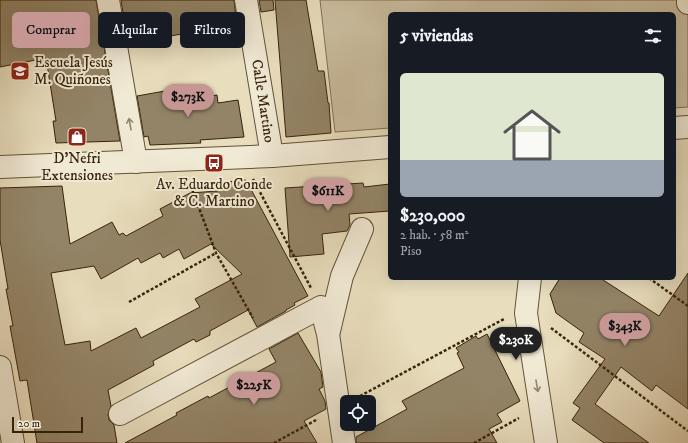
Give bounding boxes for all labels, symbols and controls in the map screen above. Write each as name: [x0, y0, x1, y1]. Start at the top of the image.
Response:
chip: Comprar: [12, 12, 90, 48]
chip: Alquilar: [98, 12, 172, 48]
chip: Filtros: [180, 12, 245, 48]
text: 5 viviendas: [400, 25, 473, 47]
icon: filters: [642, 25, 664, 47]
place label: Escuela Jesús M. Quiñones: [34, 53, 113, 89]
street label: Calle Martino: [247, 58, 279, 144]
school or university icon: Escuela Jesús M. Quiñones: [9, 60, 31, 82]
pin: $273K: [160, 84, 216, 118]
text: $273K: [171, 89, 205, 105]
icon: home: [496, 99, 568, 171]
one-way arrow: [125, 118, 133, 131]
shop icon: D'Nefri Extensiones: [66, 126, 88, 148]
place label: D'Nefri Extensiones: [41, 149, 113, 185]
bus stop icon: Av. Eduardo Conde & C. Martino: [203, 152, 225, 174]
place label: Av. Eduardo Conde & C. Martino: [156, 175, 272, 211]
pin: $611K: [300, 178, 356, 212]
text: $611K: [312, 183, 344, 199]
text: $230,000: [400, 205, 465, 227]
text: 2 hab. · 58 m²: [400, 227, 469, 243]
text: Piso: [400, 243, 422, 259]
pin: $343K: [597, 313, 653, 347]
text: $343K: [608, 318, 642, 334]
pin: $230K: [488, 327, 544, 361]
text: $230K: [499, 332, 533, 348]
pin: $225K: [226, 372, 282, 406]
text: $225K: [236, 377, 272, 393]
one-way arrow: [534, 379, 542, 392]
map controls: [340, 395, 376, 431]
button: locate: [340, 395, 376, 431]
scale bar: [12, 415, 83, 434]
text: 20 m: [18, 417, 40, 431]

